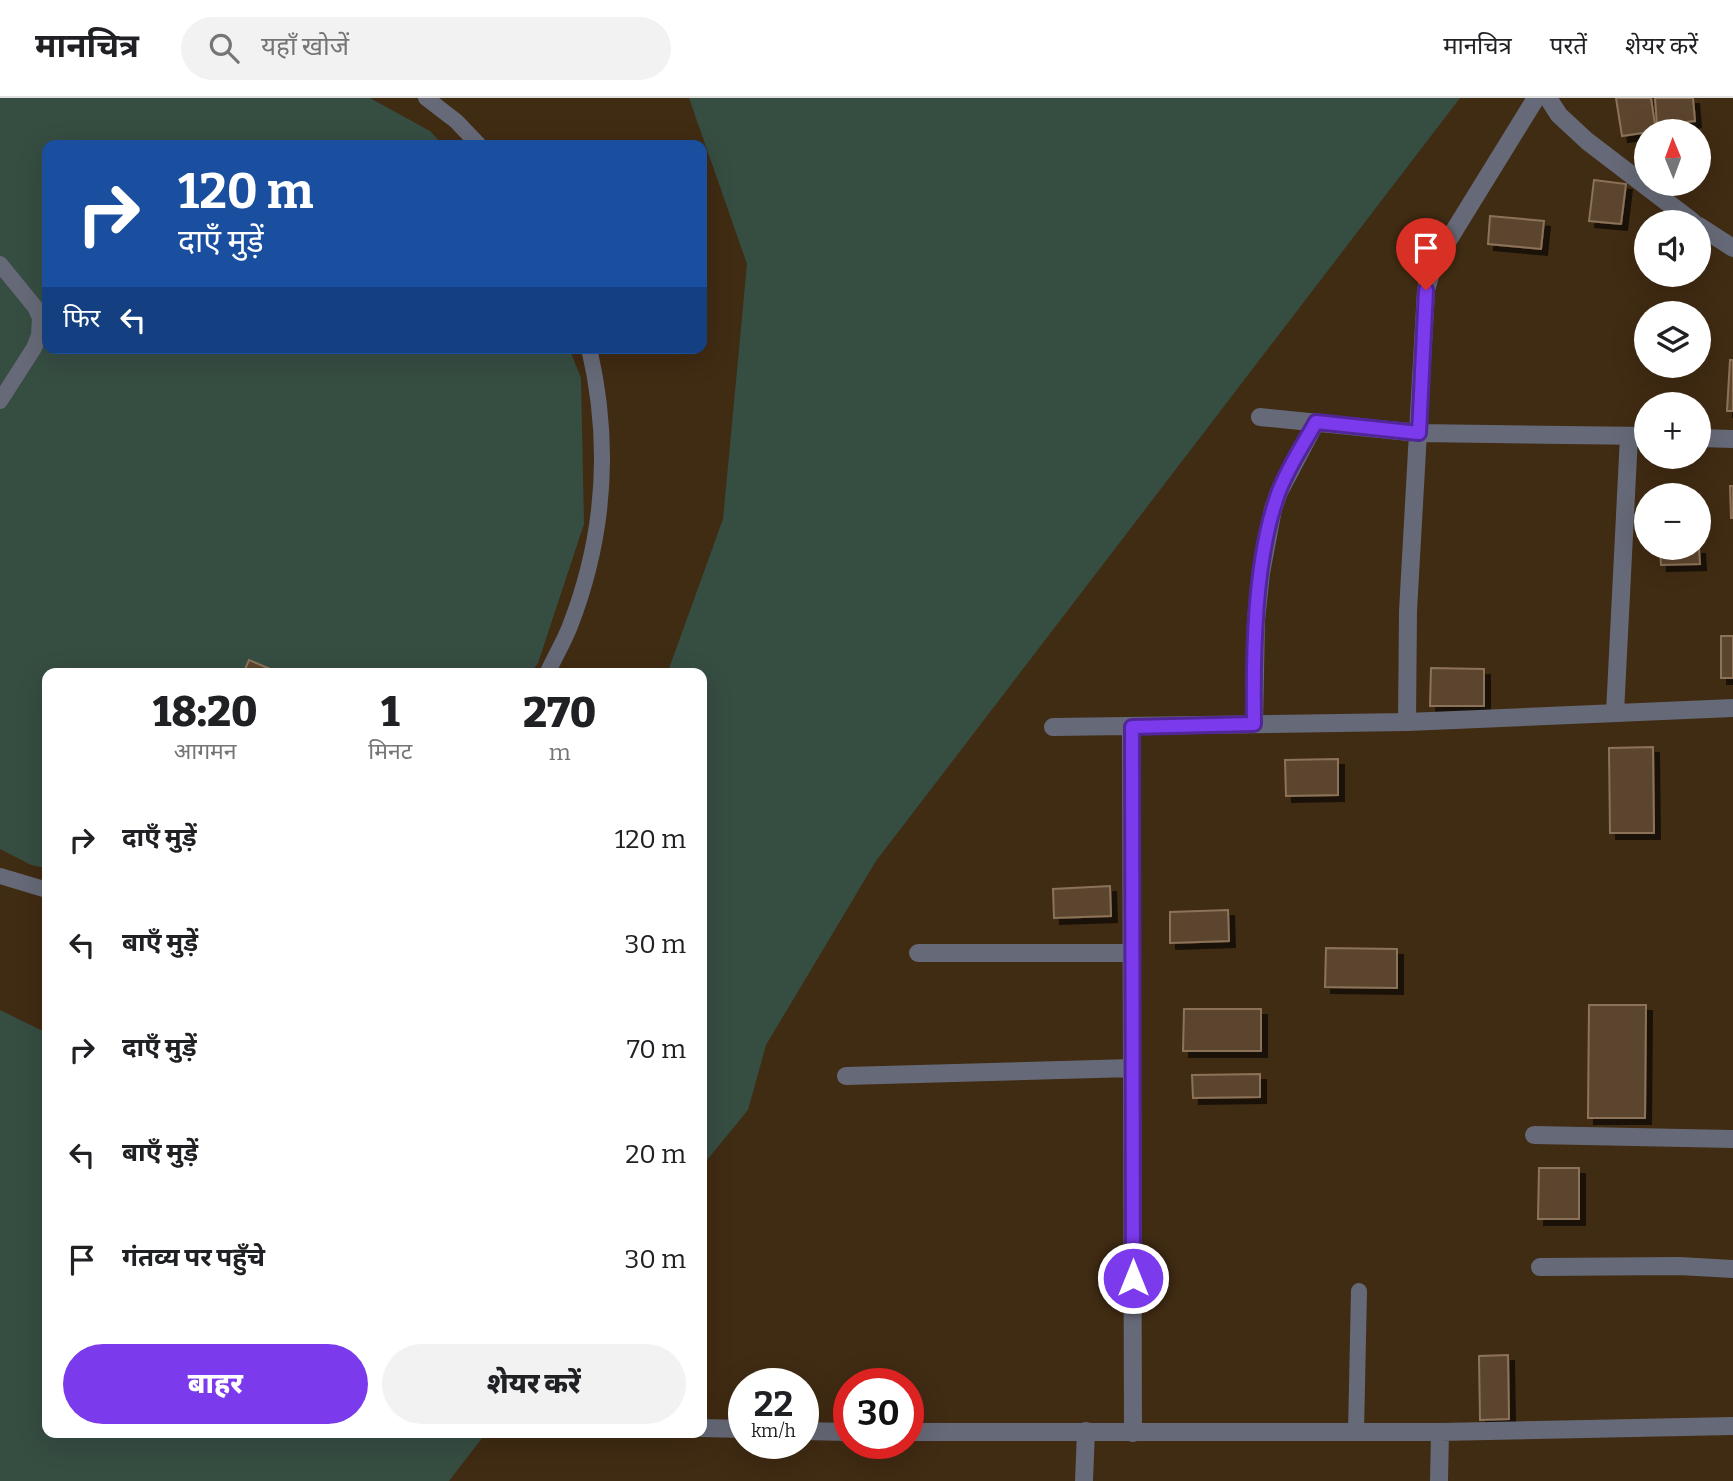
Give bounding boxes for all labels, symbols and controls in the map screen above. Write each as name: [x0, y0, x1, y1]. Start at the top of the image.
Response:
search box: [181, 17, 671, 80]
text: मानचित्र: [35, 26, 139, 66]
icon: search: [205, 29, 243, 67]
text: यहाँ खोजें: [261, 31, 349, 62]
text: मानचित्र: [1443, 32, 1512, 60]
text: परतें: [1550, 32, 1587, 60]
text: शेयर करें: [1625, 32, 1698, 60]
north arrow: [1634, 119, 1712, 196]
map controls: [1634, 119, 1711, 560]
text: 120 m: [178, 162, 313, 221]
icon: right: [63, 168, 154, 259]
button: sound: [1634, 210, 1711, 287]
pin: [1396, 218, 1456, 290]
text: दाएँ मुड़ें: [178, 222, 264, 260]
icon: arrive: [1407, 229, 1445, 267]
icon: left: [114, 301, 152, 339]
button: layers: [1634, 301, 1711, 378]
text: फिर: [63, 303, 100, 334]
button: +: [1634, 392, 1711, 469]
button: −: [1634, 483, 1711, 560]
text: 18:20: [153, 687, 257, 737]
text: 1: [381, 687, 400, 737]
text: 270: [523, 688, 596, 738]
text: आगमन: [174, 737, 237, 765]
text: मिनट: [368, 737, 412, 765]
text: m: [549, 738, 571, 766]
icon: right: [63, 821, 101, 859]
text: दाएँ मुड़ें: [122, 822, 197, 853]
text: 120 m: [615, 824, 686, 855]
icon: left: [63, 926, 101, 964]
text: बाएँ मुड़ें: [122, 927, 198, 958]
text: 30 m: [625, 929, 686, 960]
icon: right: [63, 1031, 101, 1069]
text: दाएँ मुड़ें: [122, 1032, 197, 1063]
text: 70 m: [627, 1034, 686, 1065]
icon: left: [63, 1136, 101, 1174]
text: बाएँ मुड़ें: [122, 1137, 198, 1168]
text: 20 m: [625, 1139, 686, 1170]
icon: arrive: [63, 1241, 101, 1279]
position arrow: [1096, 1241, 1170, 1315]
text: गंतव्य पर पहुँचे: [122, 1242, 265, 1273]
text: 30 m: [625, 1244, 686, 1275]
button: बाहर: [63, 1344, 368, 1424]
button: शेयर करें: [382, 1344, 686, 1424]
speed limit sign: 30: [833, 1368, 924, 1459]
text: 22: [754, 1383, 793, 1425]
text: km/h: [751, 1420, 796, 1442]

